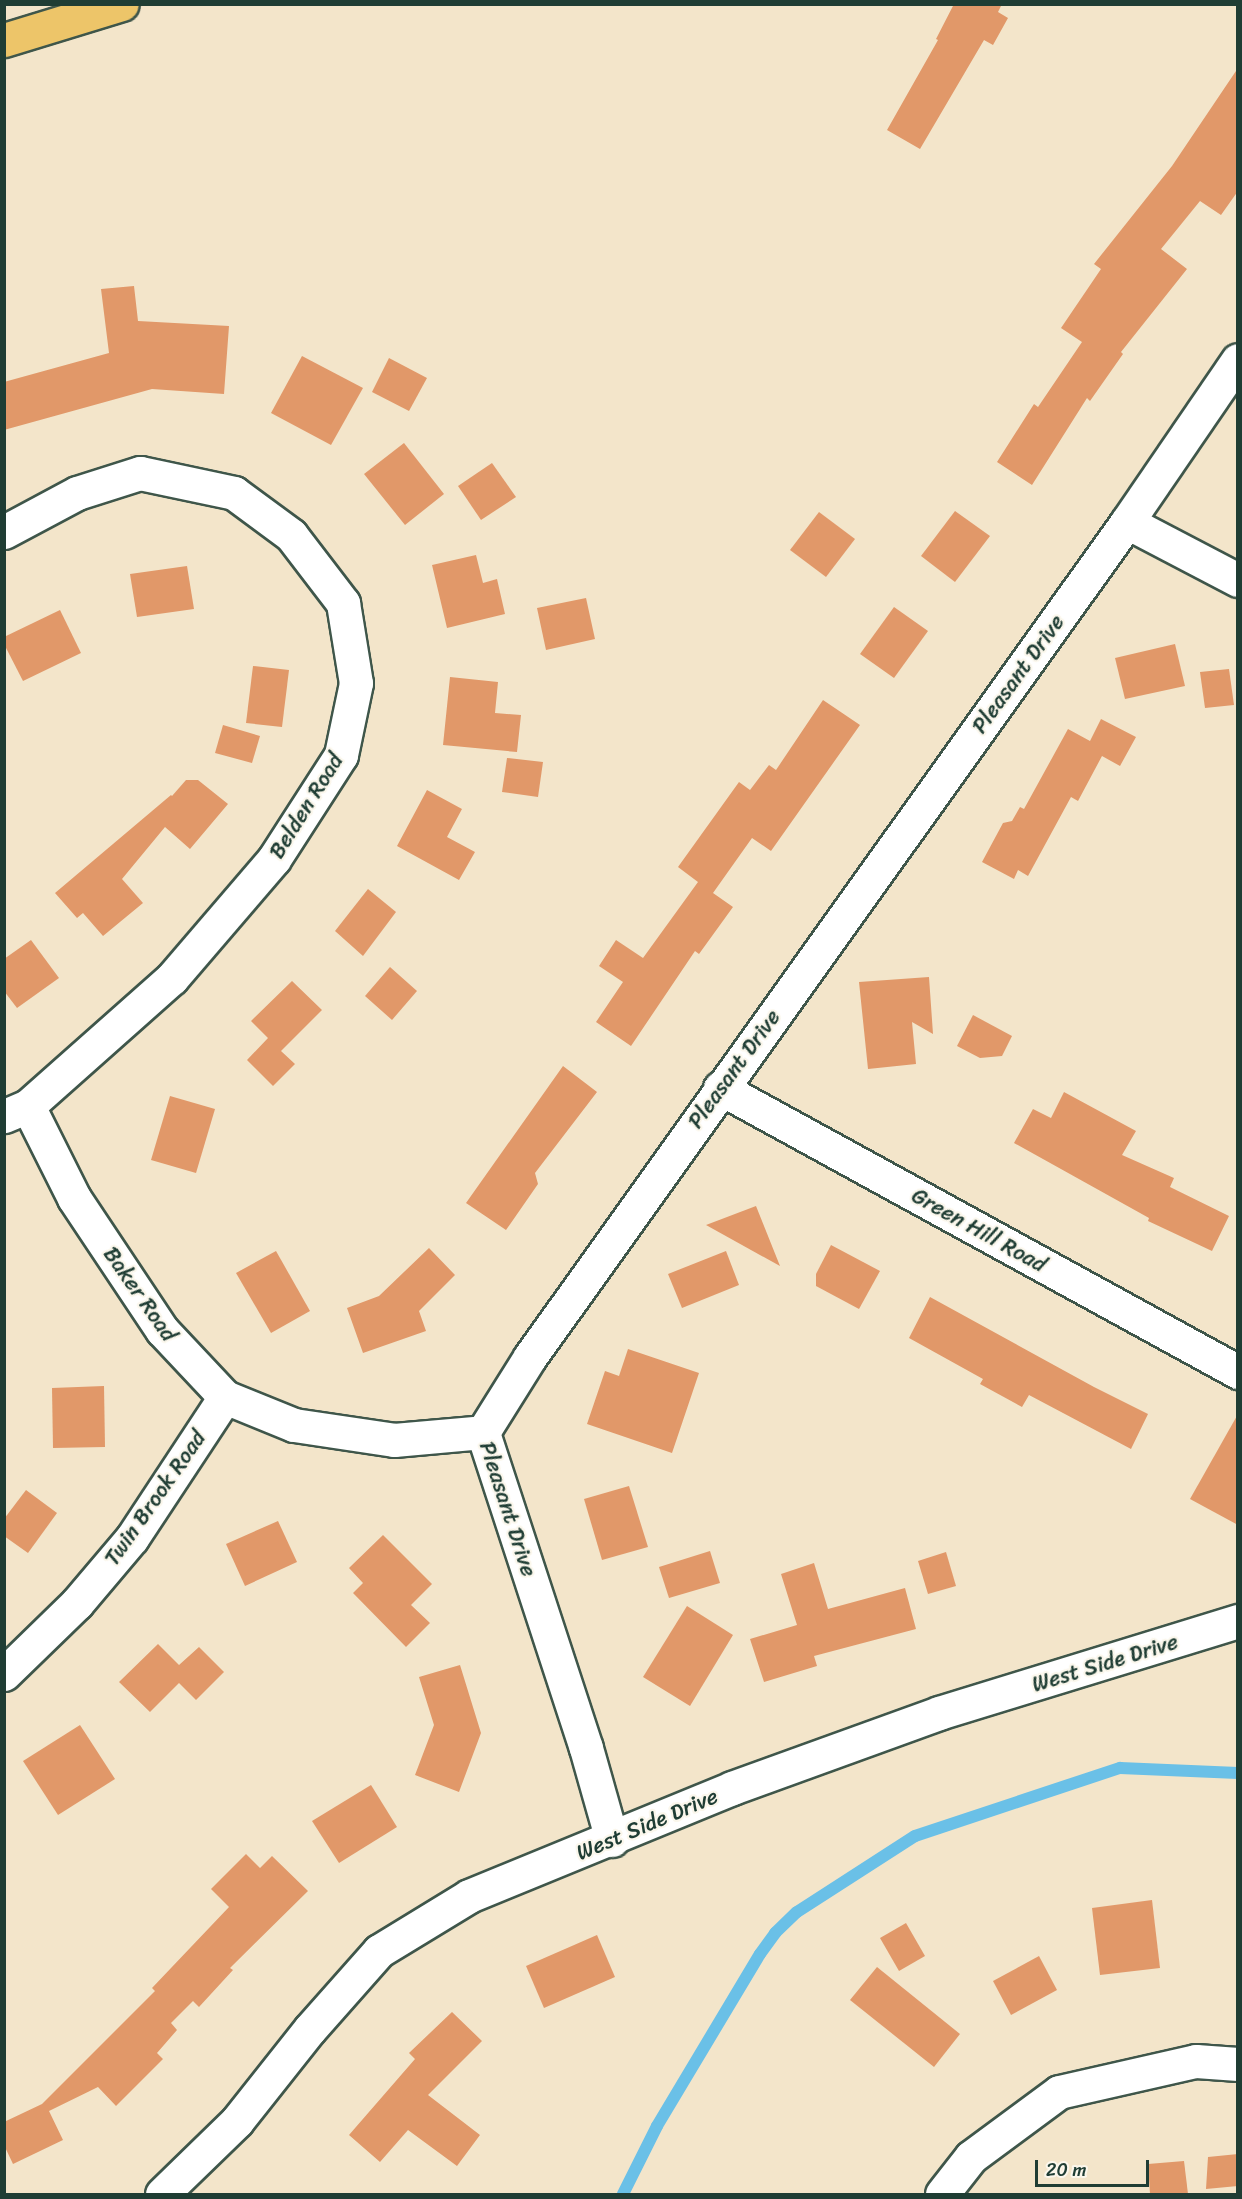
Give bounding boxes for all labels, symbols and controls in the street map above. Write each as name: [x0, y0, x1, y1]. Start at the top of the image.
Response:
street label: Pleasant Drive: [966, 610, 1070, 738]
street label: Belden Road: [263, 748, 349, 864]
street label: Pleasant Drive: [682, 1005, 786, 1133]
street label: Green Hill Road: [907, 1182, 1051, 1278]
street label: Baker Road: [98, 1241, 182, 1347]
street label: Twin Brook Road: [99, 1425, 211, 1571]
street label: Pleasant Drive: [474, 1438, 542, 1580]
street label: West Side Drive: [1028, 1628, 1182, 1698]
street label: West Side Drive: [572, 1782, 722, 1866]
scale bar: [1038, 2148, 1152, 2186]
text: 20 m: [1046, 2154, 1086, 2186]

